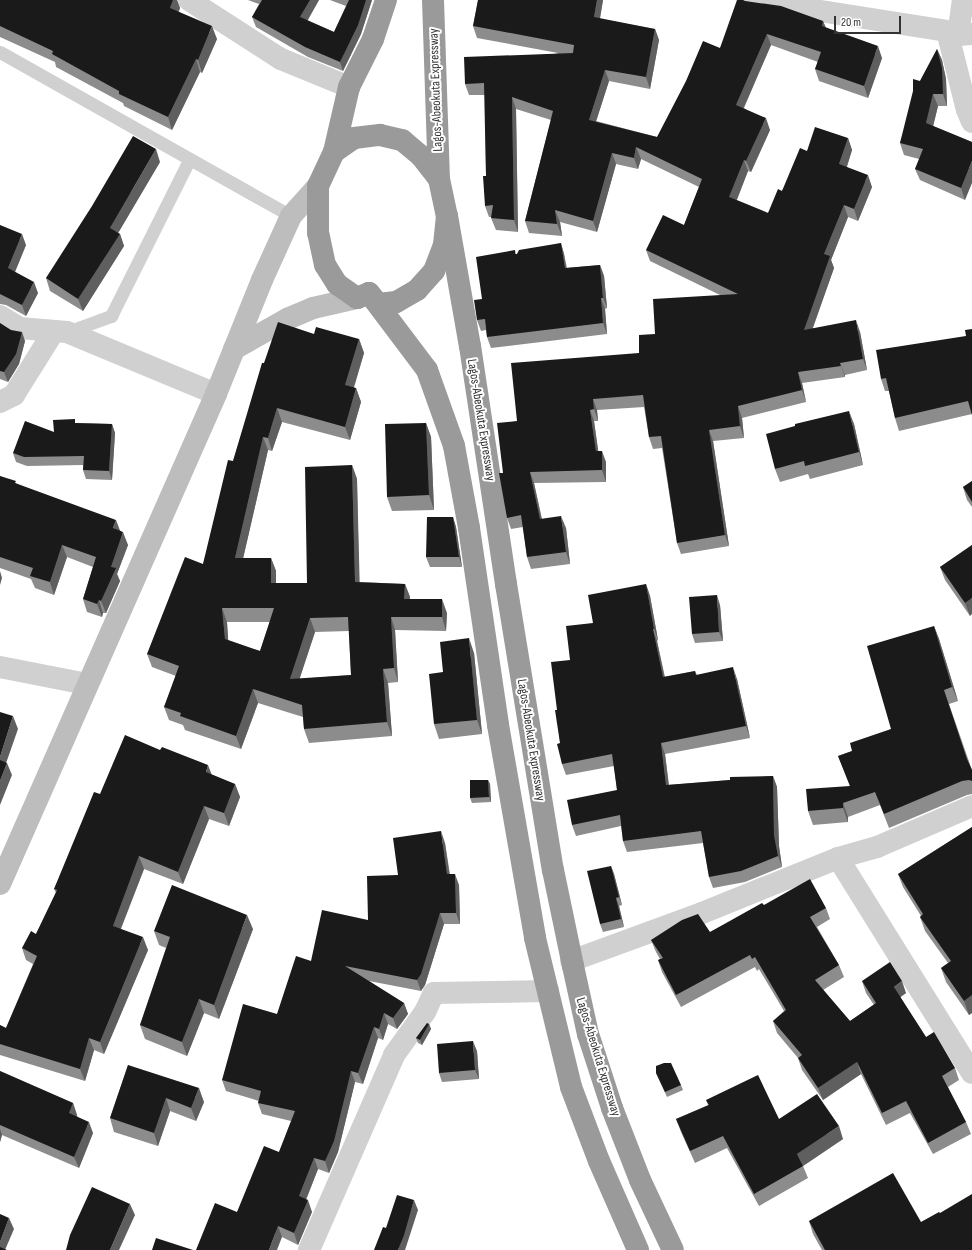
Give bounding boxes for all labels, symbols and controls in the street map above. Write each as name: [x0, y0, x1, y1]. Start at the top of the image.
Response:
scale bar: [836, 8, 903, 34]
text: 20 m: [841, 15, 861, 30]
street label: Lagos-Abeokuta Expressway: [426, 28, 446, 152]
street label: Lagos-Abeokuta Expressway: [464, 358, 498, 482]
street label: Lagos-Abeokuta Expressway: [514, 678, 548, 802]
street label: Lagos-Abeokuta Expressway: [573, 996, 623, 1118]

